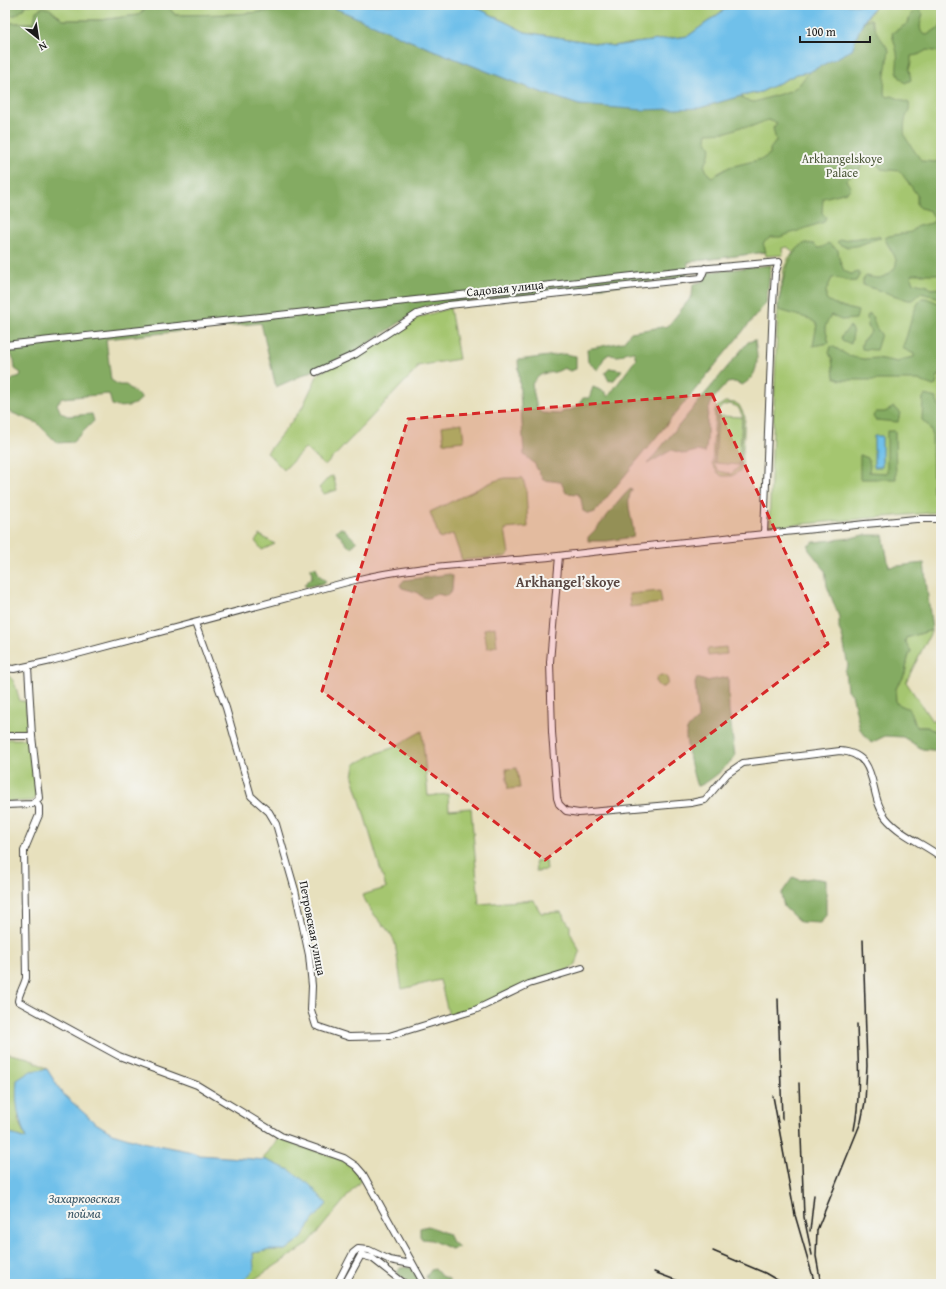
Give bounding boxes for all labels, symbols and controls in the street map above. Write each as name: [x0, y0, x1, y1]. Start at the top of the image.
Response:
north arrow: [18, 18, 58, 58]
scale bar: [800, 18, 870, 44]
text: 100 m: [806, 23, 836, 40]
text: N: [35, 38, 50, 56]
park label: Arkhangelskoye Palace: [802, 150, 883, 181]
street label: Садовая улица: [466, 275, 545, 301]
district label: Arkhangel’skoye: [516, 572, 620, 592]
street label: Петровская улица: [295, 879, 331, 977]
water label: Захарковская пойма: [48, 1189, 120, 1223]

